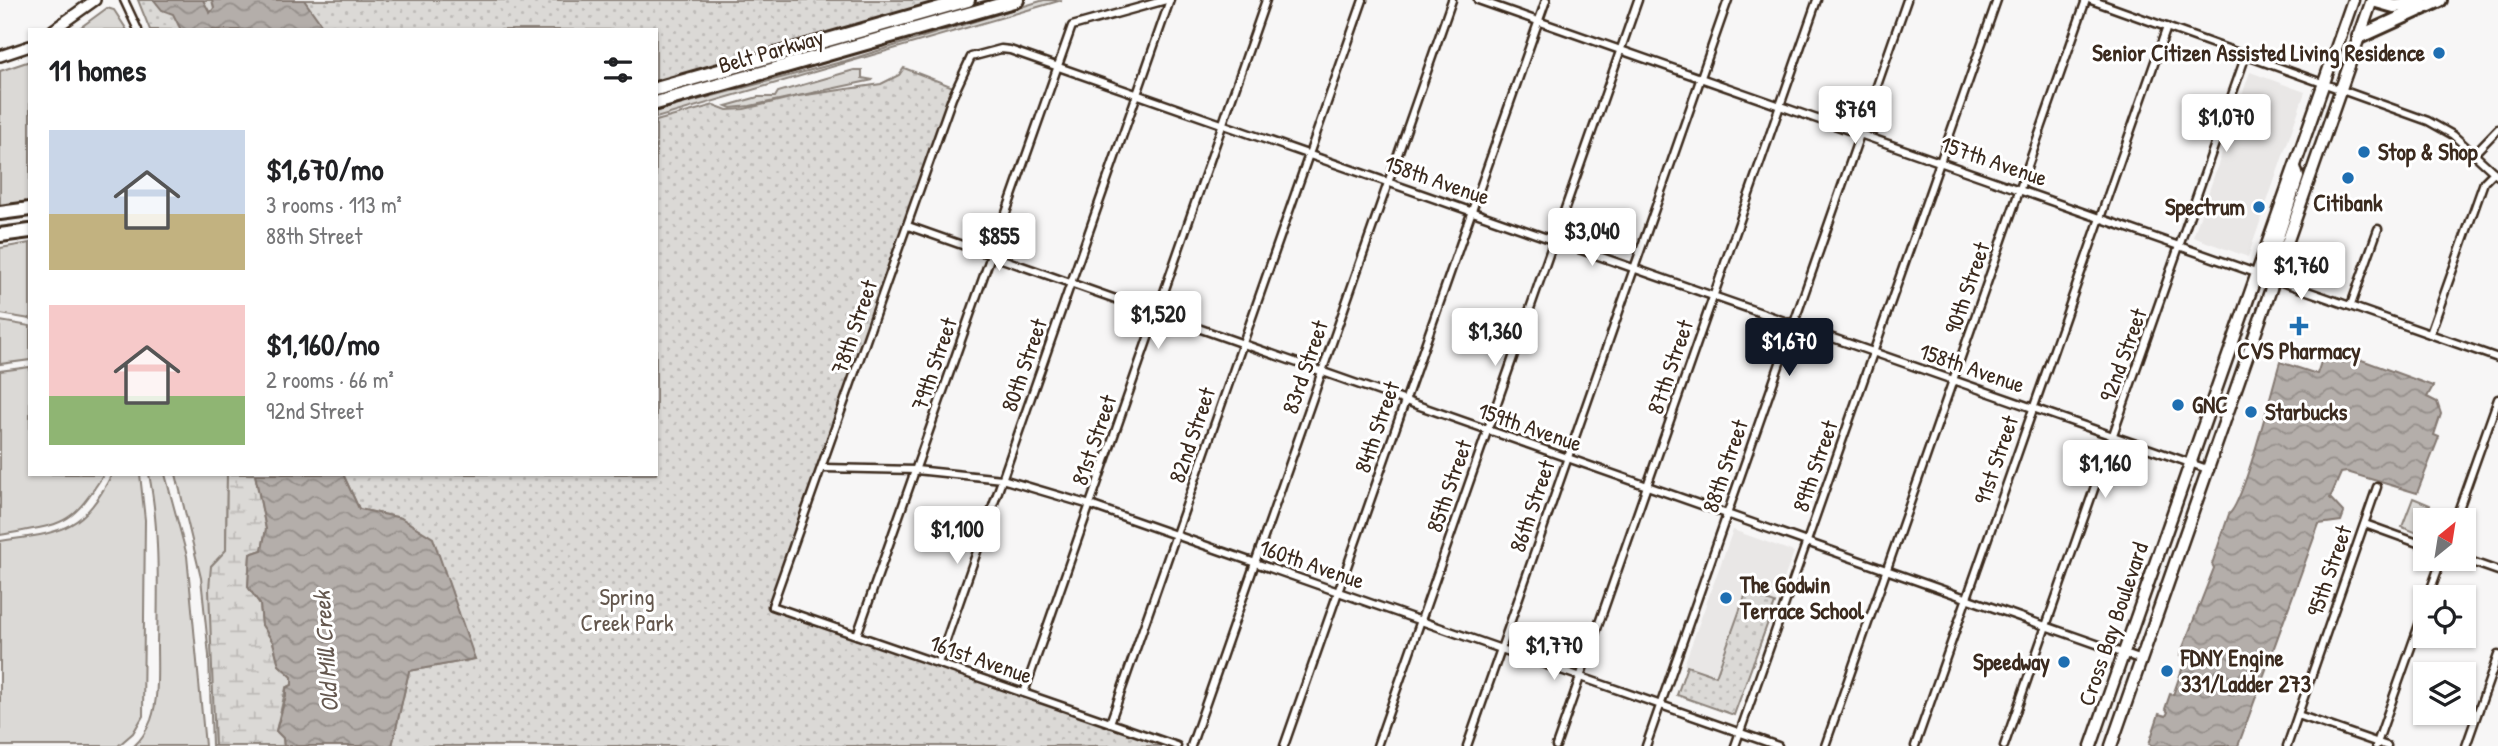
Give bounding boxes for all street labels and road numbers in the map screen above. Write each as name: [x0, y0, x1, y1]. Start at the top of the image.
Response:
street label: Belt Parkway: [715, 21, 827, 80]
street label: 157th Avenue: [1937, 128, 2052, 193]
street label: 158th Avenue: [1380, 147, 1494, 212]
street label: 90th Street: [1936, 237, 1997, 338]
street label: 78th Street: [823, 275, 884, 378]
street label: 92nd Street: [2091, 303, 2154, 406]
street label: 79th Street: [903, 312, 964, 414]
street label: 80th Street: [993, 313, 1054, 416]
street label: 83rd Street: [1274, 315, 1335, 418]
street label: 87th Street: [1639, 315, 1700, 418]
street label: 158th Avenue: [1915, 335, 2029, 400]
street label: 84th Street: [1346, 376, 1407, 477]
street label: 82nd Street: [1161, 382, 1223, 487]
street label: 81st Street: [1064, 389, 1124, 489]
street label: 159th Avenue: [1474, 394, 1586, 459]
street label: 91st Street: [1966, 410, 2026, 509]
street label: 88th Street: [1694, 414, 1755, 516]
street label: 89th Street: [1784, 415, 1845, 516]
street label: 85th Street: [1418, 434, 1479, 536]
street label: 86th Street: [1501, 455, 1562, 556]
street label: 95th Street: [2298, 520, 2359, 621]
street label: 160th Avenue: [1256, 531, 1369, 596]
street label: Cross Bay Boulevard: [2070, 538, 2155, 710]
street label: 161st Avenue: [926, 627, 1036, 690]

